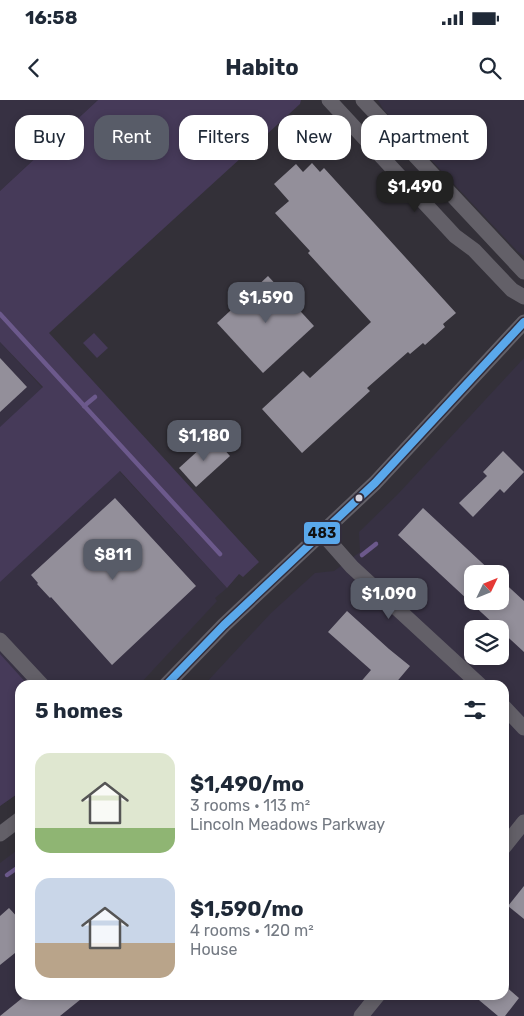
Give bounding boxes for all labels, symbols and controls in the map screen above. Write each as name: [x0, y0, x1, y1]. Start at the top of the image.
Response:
text: 16:58: [25, 6, 78, 29]
icon: back: [20, 54, 48, 82]
text: Habito: [225, 54, 299, 81]
icon: search: [476, 54, 504, 82]
chip: Buy: [15, 115, 84, 160]
chip: Rent: [94, 115, 169, 160]
chip: Filters: [179, 115, 268, 160]
chip: New: [278, 115, 351, 160]
chip: Apartment: [361, 115, 487, 160]
pin: $1,490: [374, 170, 456, 213]
text: $1,490: [388, 177, 442, 196]
pin: $1,590: [225, 282, 307, 324]
text: $1,590: [239, 288, 293, 307]
pin: $1,180: [163, 420, 245, 462]
text: $1,180: [178, 426, 230, 445]
unlabelled marker: [354, 493, 364, 503]
line badge: 483: [303, 521, 341, 545]
text: 483: [308, 525, 336, 542]
pin: $811: [83, 538, 143, 581]
text: $811: [94, 545, 132, 564]
north arrow: [464, 565, 509, 610]
map controls: [464, 565, 509, 665]
pin: $1,090: [348, 578, 430, 620]
text: $1,090: [362, 584, 417, 603]
button: layers: [464, 620, 509, 665]
icon: filters: [461, 696, 489, 724]
text: 5 homes: [35, 698, 123, 723]
text: $1,490/mo: [190, 771, 304, 796]
icon: home: [75, 773, 135, 833]
text: 3 rooms · 113 m²: [190, 796, 310, 815]
text: Lincoln Meadows Parkway: [190, 815, 385, 834]
text: $1,590/mo: [190, 896, 303, 921]
icon: home: [75, 898, 135, 958]
text: 4 rooms · 120 m²: [190, 921, 314, 940]
text: House: [190, 940, 237, 959]

